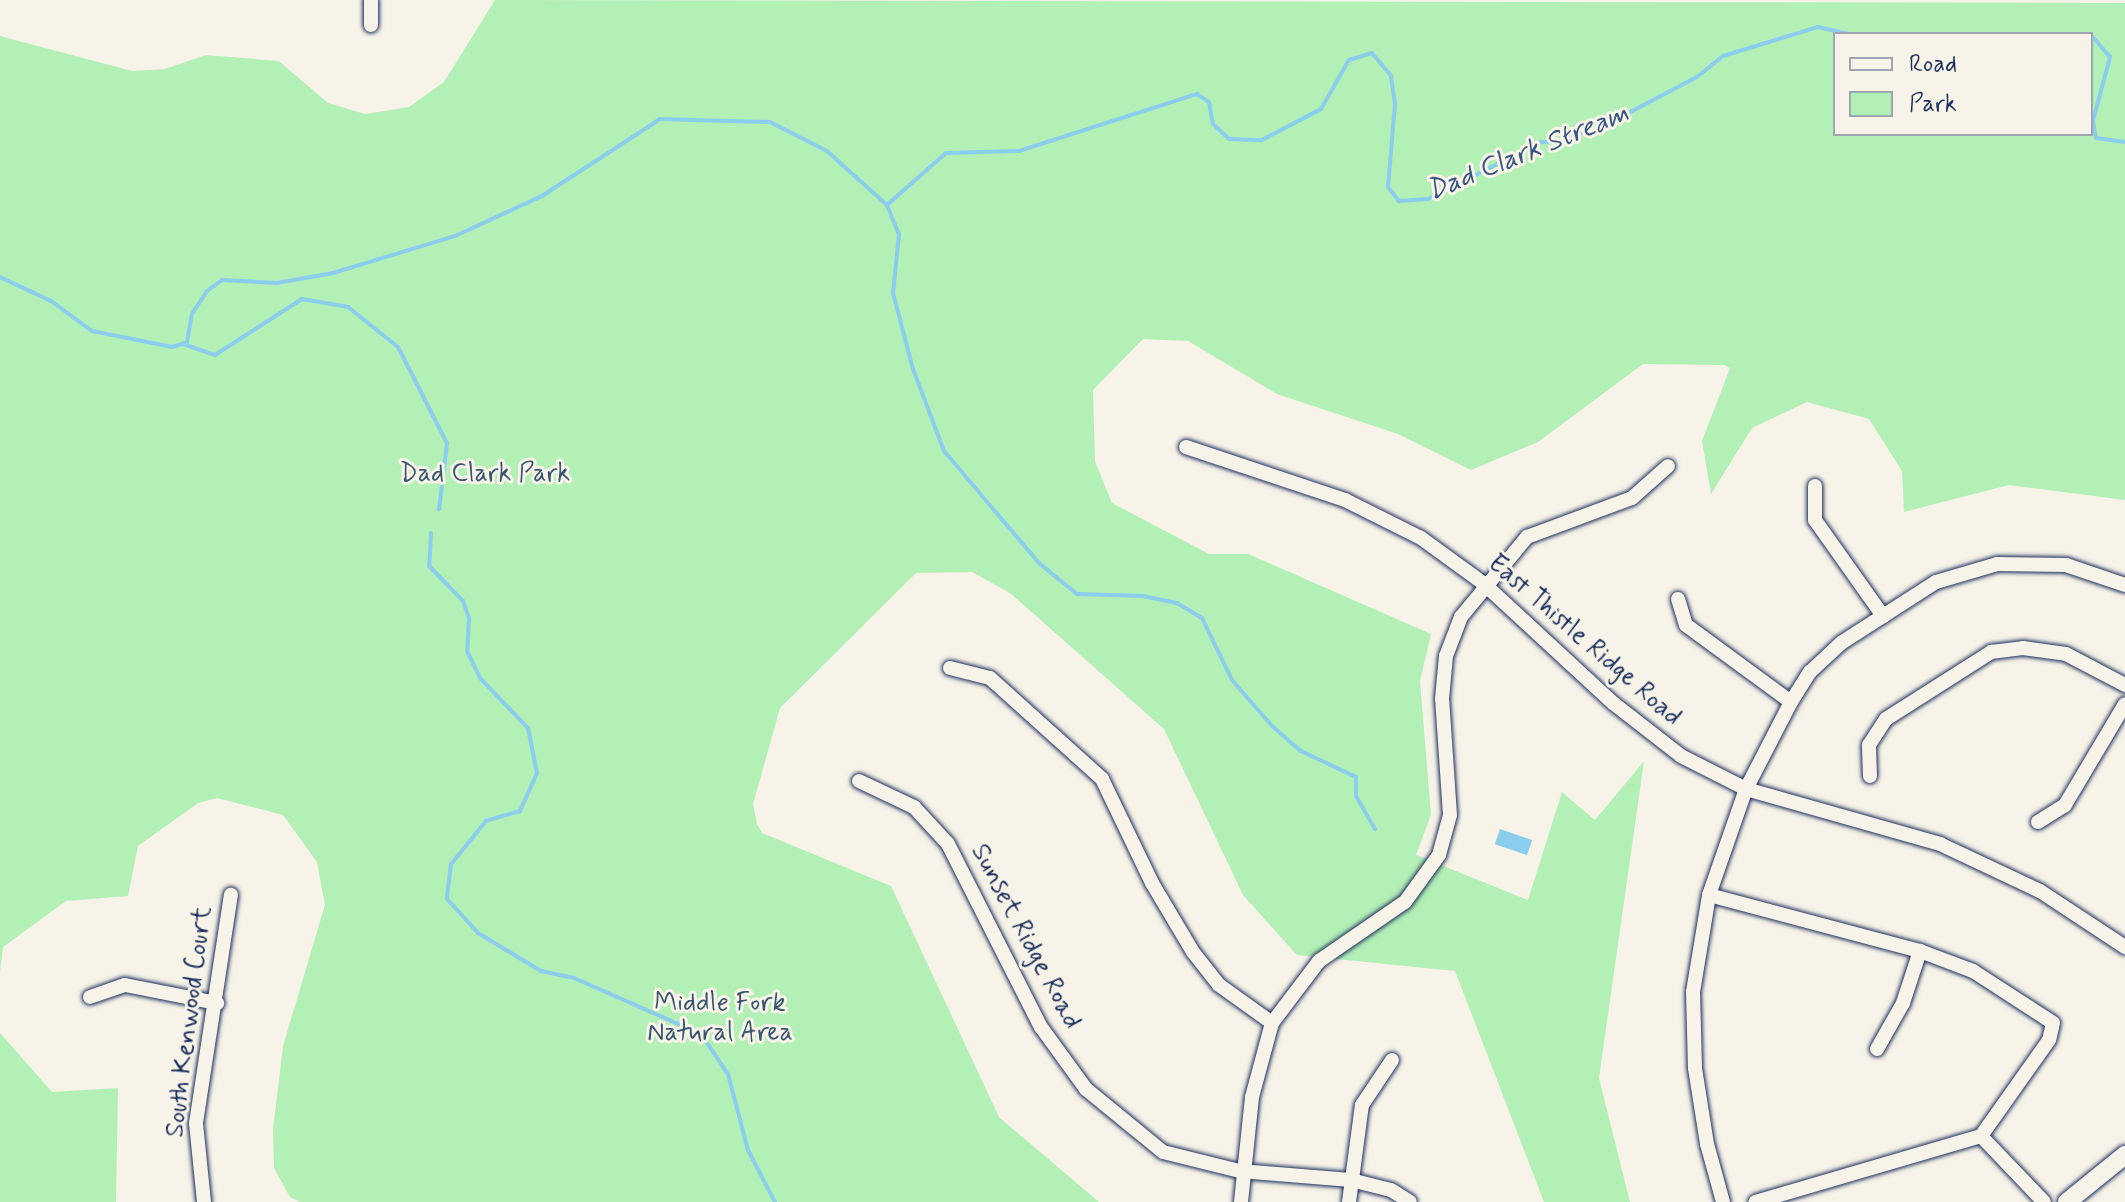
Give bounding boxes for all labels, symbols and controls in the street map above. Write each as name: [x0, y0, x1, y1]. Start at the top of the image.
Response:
legend: [1833, 32, 2093, 136]
text: Road: [1909, 49, 1957, 80]
text: Park: [1909, 89, 1957, 120]
water label: Dad Clark Stream: [1421, 97, 1635, 209]
park label: Dad Clark Park: [398, 459, 572, 491]
street label: East Thistle Ridge Road: [1480, 548, 1688, 734]
street label: Sunset Ridge Road: [963, 840, 1087, 1034]
street label: South Kenwood Court: [160, 905, 220, 1139]
park label: Middle Fork Natural Area: [646, 988, 794, 1050]

